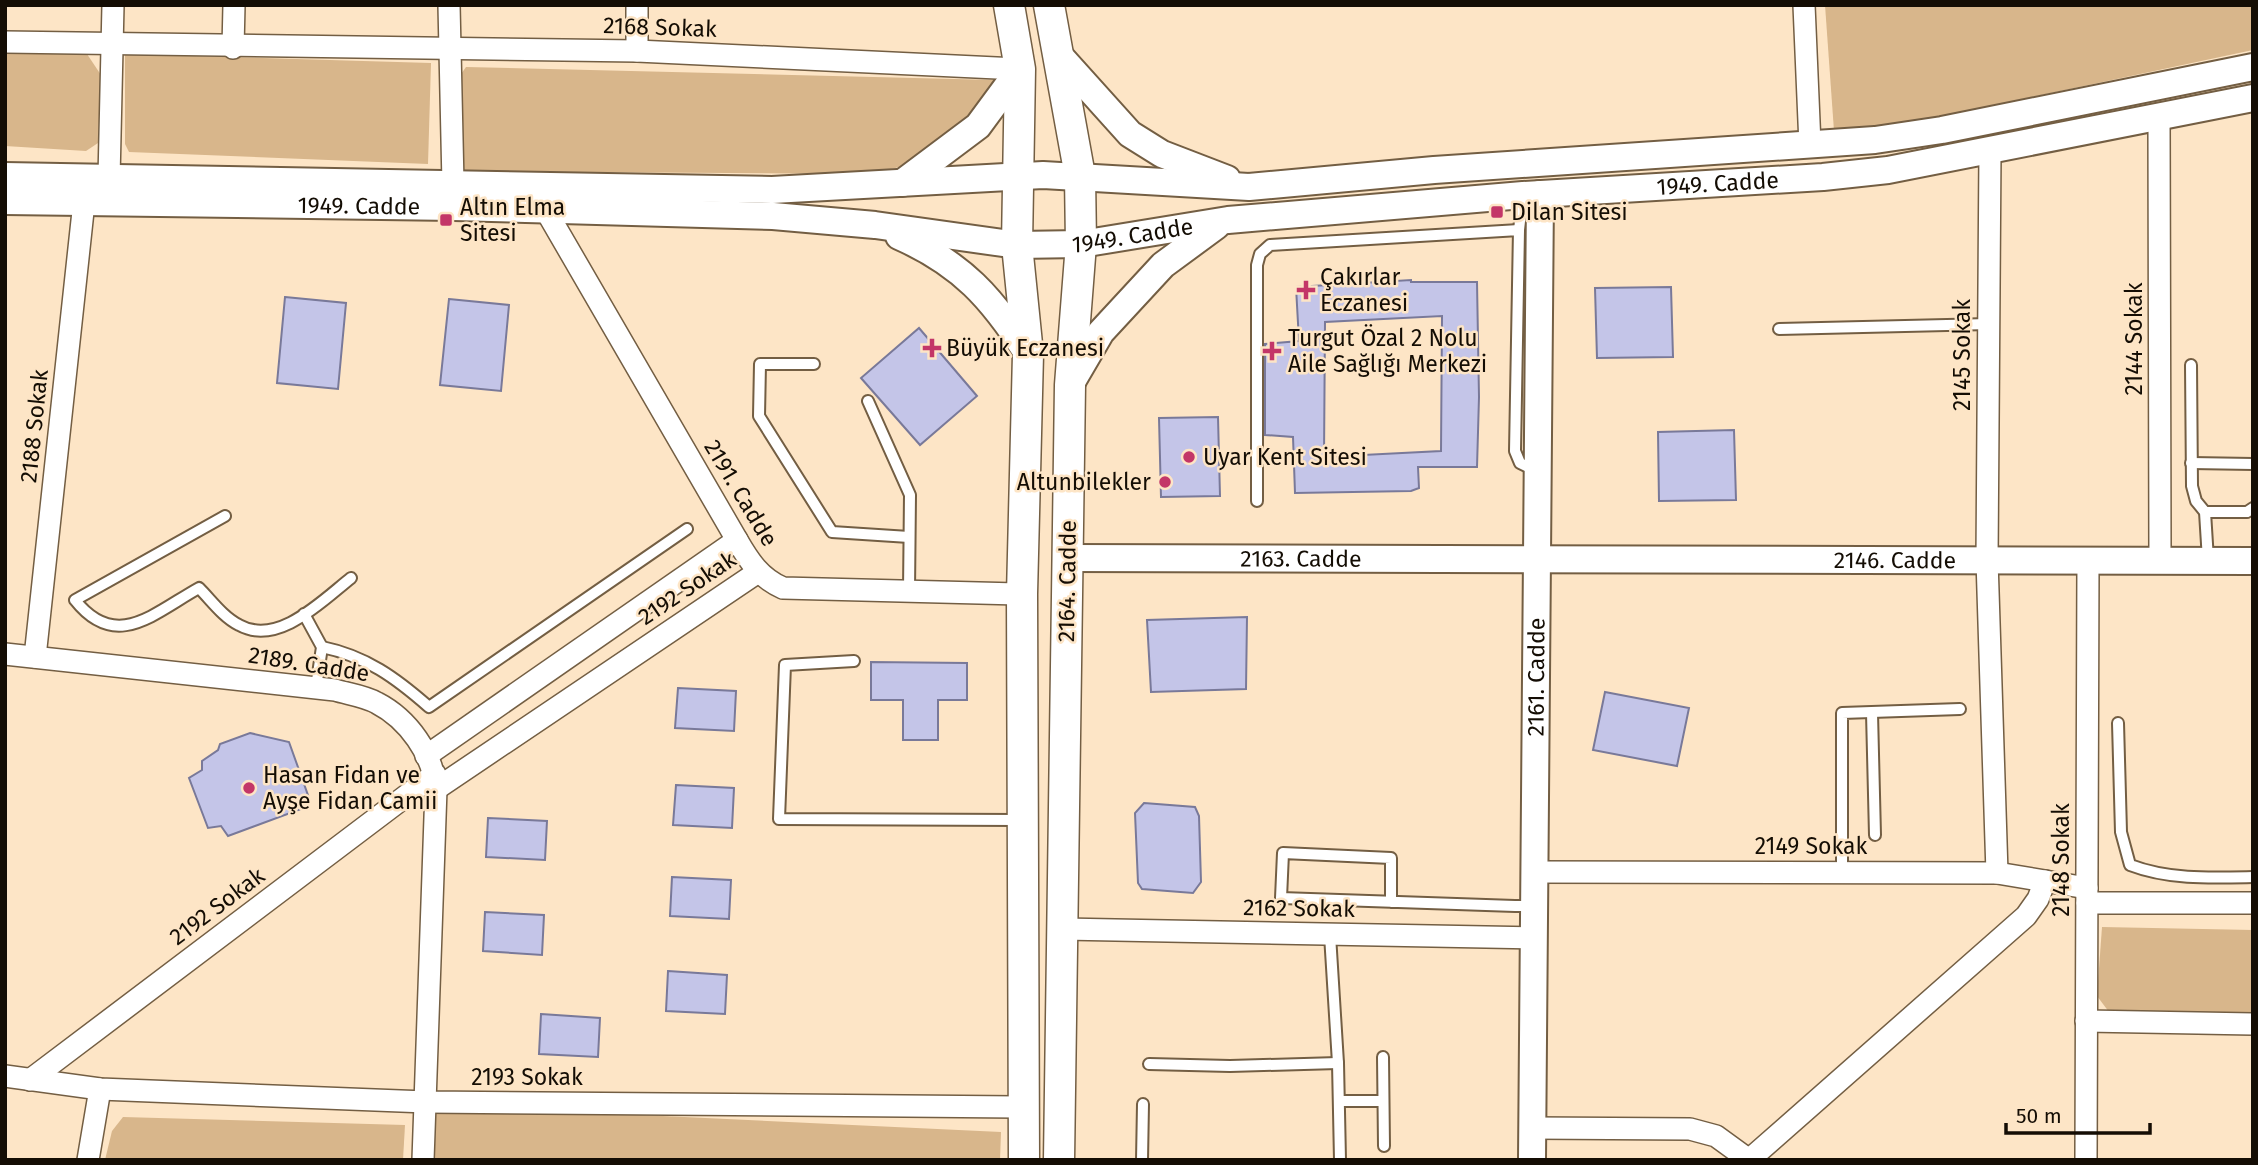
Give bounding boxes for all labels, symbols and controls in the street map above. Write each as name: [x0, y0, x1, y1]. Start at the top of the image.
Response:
street label: 2168 Sokak: [603, 11, 717, 43]
street label: 1949. Cadde: [1656, 166, 1780, 201]
street label: 1949. Cadde: [297, 191, 420, 221]
place label: Altın Elma Sitesi: [460, 193, 565, 247]
place label: Dilan Sitesi: [1511, 198, 1628, 226]
marker: Dilan Sitesi: [1489, 204, 1505, 220]
marker: Altın Elma Sitesi: [438, 212, 454, 228]
street label: 1949. Cadde: [1072, 212, 1195, 258]
place label: Çakırlar Eczanesi: [1320, 263, 1408, 317]
marker: Çakırlar Eczanesi: [1298, 282, 1314, 298]
street label: 2144 Sokak: [2120, 282, 2148, 396]
street label: 2145 Sokak: [1948, 299, 1976, 411]
place label: Turgut Özal 2 Nolu Aile Sağlığı Merkezi: [1288, 324, 1487, 378]
place label: Büyük Eczanesi: [946, 334, 1104, 362]
marker: Büyük Eczanesi: [924, 340, 940, 356]
marker: Turgut Özal 2 Nolu Aile Sağlığı Merkezi: [1262, 341, 1282, 361]
street label: 2188 Sokak: [14, 368, 54, 484]
street label: 2191. Cadde: [698, 435, 784, 551]
place label: Uyar Kent Sitesi: [1203, 443, 1367, 471]
marker: Uyar Kent Sitesi: [1181, 449, 1197, 465]
place label: Altunbilekler: [1017, 468, 1151, 496]
marker: Altunbilekler: [1157, 474, 1173, 490]
street label: 2164. Cadde: [1052, 520, 1082, 642]
street label: 2163. Cadde: [1240, 544, 1362, 573]
street label: 2192 Sokak: [633, 545, 741, 631]
street label: 2146. Cadde: [1834, 546, 1956, 574]
street label: 2161. Cadde: [1522, 618, 1550, 737]
street label: 2189. Cadde: [247, 641, 371, 687]
place label: Hasan Fidan ve Ayşe Fidan Camii: [263, 761, 437, 815]
marker: Hasan Fidan ve Ayşe Fidan Camii: [241, 780, 257, 796]
street label: 2148 Sokak: [2047, 803, 2075, 917]
street label: 2149 Sokak: [1755, 832, 1867, 860]
street label: 2192 Sokak: [164, 861, 270, 951]
street label: 2162 Sokak: [1243, 893, 1355, 923]
street label: 2193 Sokak: [471, 1063, 583, 1091]
scale bar: [2006, 1092, 2150, 1136]
text: 50 m: [2016, 1103, 2062, 1129]

